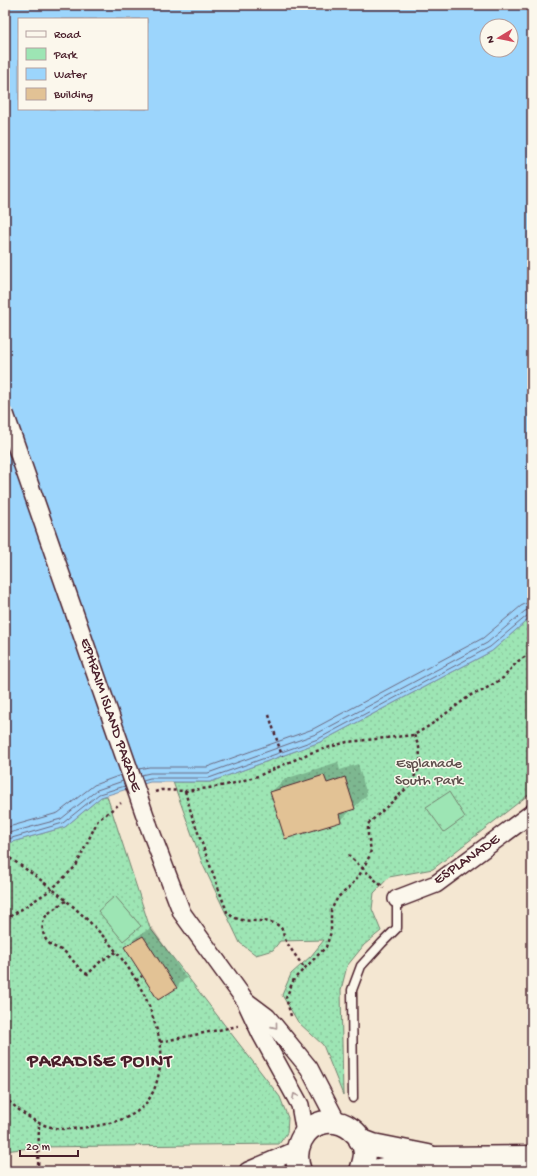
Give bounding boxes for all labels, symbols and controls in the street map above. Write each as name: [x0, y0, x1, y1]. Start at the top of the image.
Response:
legend: [18, 18, 148, 110]
north arrow: [479, 18, 519, 58]
text: Road: [54, 29, 81, 43]
text: N: [485, 35, 498, 44]
text: Park: [53, 49, 79, 63]
text: Water: [54, 69, 88, 83]
text: Building: [53, 89, 93, 103]
street label: EPHRAIM ISLAND PARADE: [75, 636, 145, 795]
park label: Esplanade South Park: [395, 755, 464, 790]
street label: ESPLANADE: [430, 830, 504, 889]
one-way arrow: [270, 1021, 277, 1028]
district label: PARADISE POINT: [26, 1051, 173, 1074]
one-way arrow: [293, 1093, 300, 1100]
scale bar: [20, 1132, 78, 1158]
text: 20 m: [26, 1141, 51, 1155]

